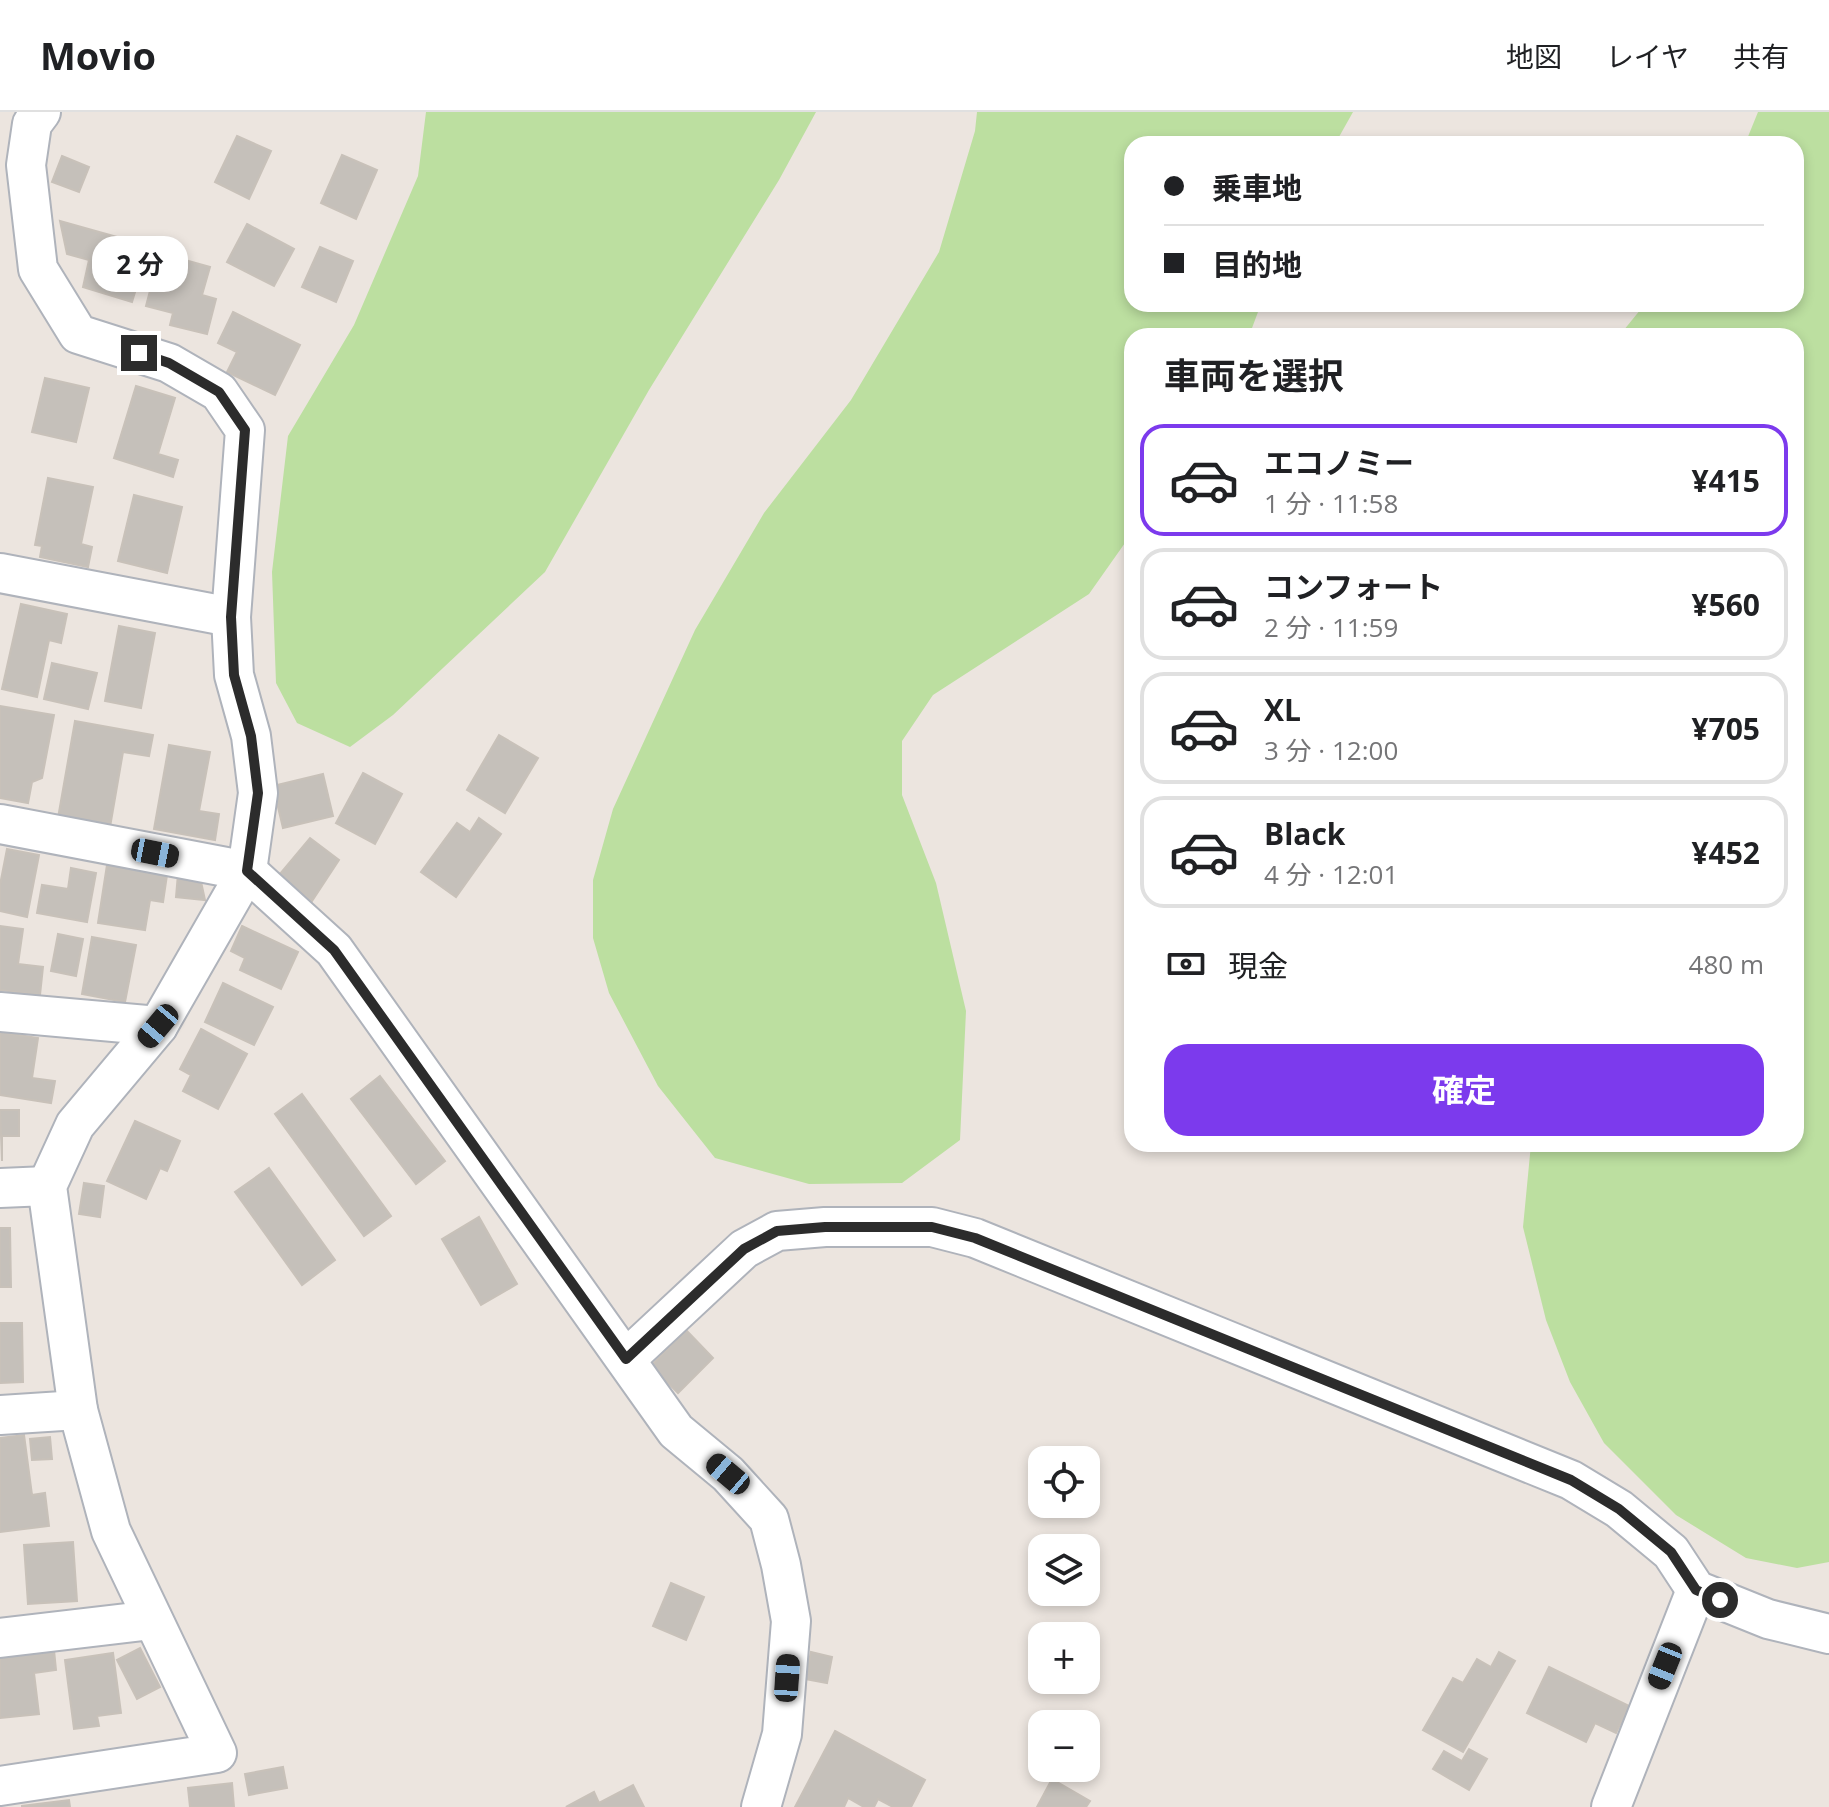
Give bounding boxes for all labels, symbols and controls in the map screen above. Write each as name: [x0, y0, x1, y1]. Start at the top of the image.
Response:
text: Movio: [40, 29, 156, 81]
text: 地図: [1506, 37, 1562, 75]
text: レイヤ: [1606, 37, 1689, 75]
text: 共有: [1733, 37, 1789, 75]
text: 乗車地: [1212, 167, 1302, 208]
callout: 2 分: [91, 237, 187, 293]
text: 目的地: [1212, 244, 1302, 285]
text: 2 分: [116, 246, 164, 282]
route end: [121, 335, 157, 371]
text: 車両を選択: [1164, 351, 1344, 400]
text: エコノミー: [1264, 442, 1414, 483]
icon: car: [1168, 444, 1240, 516]
text: ¥415: [1691, 460, 1760, 501]
text: 1 分 · 11:58: [1264, 485, 1398, 521]
text: コンフォート: [1264, 566, 1443, 607]
icon: car: [1168, 568, 1240, 640]
text: ¥560: [1691, 584, 1760, 625]
text: 2 分 · 11:59: [1264, 609, 1398, 645]
text: XL: [1264, 689, 1301, 730]
icon: car: [1168, 692, 1240, 764]
text: ¥705: [1691, 708, 1760, 749]
text: 3 分 · 12:00: [1264, 732, 1398, 768]
text: Black: [1264, 813, 1345, 854]
icon: car: [1168, 816, 1240, 888]
text: ¥452: [1691, 832, 1760, 873]
car: [129, 837, 181, 869]
text: 4 分 · 12:01: [1264, 856, 1398, 892]
icon: cash: [1164, 942, 1208, 986]
text: 現金: [1228, 945, 1288, 986]
text: 480 m: [1689, 946, 1764, 982]
car: [133, 1000, 183, 1052]
button: 確定: [1164, 1044, 1764, 1136]
map controls: [1028, 1446, 1100, 1782]
button: locate: [1028, 1446, 1100, 1518]
car: [702, 1449, 754, 1499]
button: layers: [1028, 1534, 1100, 1606]
route start: [1702, 1582, 1738, 1618]
button: +: [1028, 1622, 1100, 1694]
car: [1645, 1639, 1685, 1693]
car: [773, 1653, 801, 1703]
button: −: [1028, 1710, 1100, 1782]

